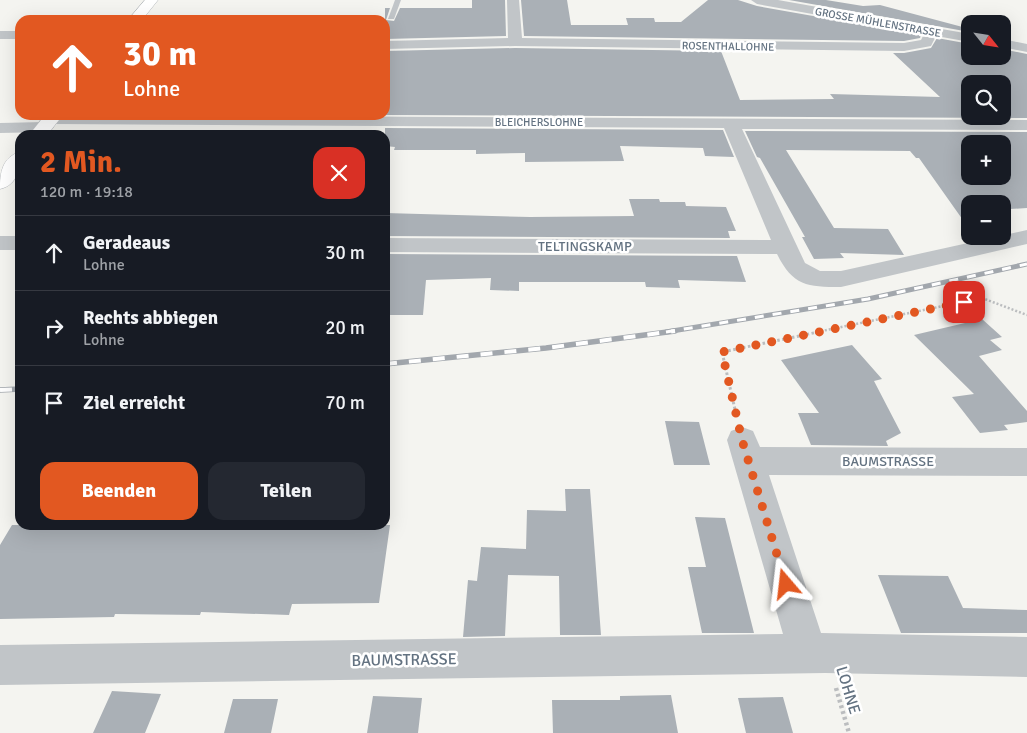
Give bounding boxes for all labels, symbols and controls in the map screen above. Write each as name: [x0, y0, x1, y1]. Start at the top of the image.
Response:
street label: GROSSE MÜHLENSTRASSE: [814, 4, 942, 40]
north arrow: [961, 15, 1011, 65]
map controls: [961, 15, 1011, 245]
text: 30 m: [123, 32, 197, 75]
icon: ahead: [40, 35, 105, 100]
street label: ROSENTHALLOHNE: [682, 39, 774, 54]
text: Lohne: [123, 75, 180, 102]
button: search: [961, 75, 1011, 125]
street label: BLEICHERSLOHNE: [495, 116, 583, 129]
button: +: [961, 135, 1011, 185]
text: 2 Min.: [40, 144, 122, 181]
button: close: [313, 147, 365, 199]
text: 120 m · 19:18: [40, 182, 133, 202]
button: −: [961, 195, 1011, 245]
text: Geradeaus: [83, 231, 170, 255]
street label: TELTINGSKAMP: [538, 238, 632, 255]
icon: ahead: [40, 239, 68, 267]
text: 30 m: [325, 241, 365, 265]
text: Lohne: [83, 255, 125, 275]
pin: [943, 281, 985, 323]
icon: arrive: [950, 288, 978, 316]
text: Rechts abbiegen: [83, 306, 218, 330]
icon: right: [40, 314, 68, 342]
text: 20 m: [325, 316, 365, 340]
text: Lohne: [83, 330, 125, 350]
icon: arrive: [40, 389, 68, 417]
text: Ziel erreicht: [83, 391, 185, 415]
text: 70 m: [325, 391, 365, 415]
street label: BAUMSTRASSE: [842, 453, 934, 470]
button: Beenden: [40, 462, 198, 520]
button: Teilen: [208, 462, 365, 520]
position arrow: [759, 557, 811, 609]
street label: BAUMSTRASSE: [351, 649, 457, 671]
street label: LOHNE: [831, 664, 865, 717]

